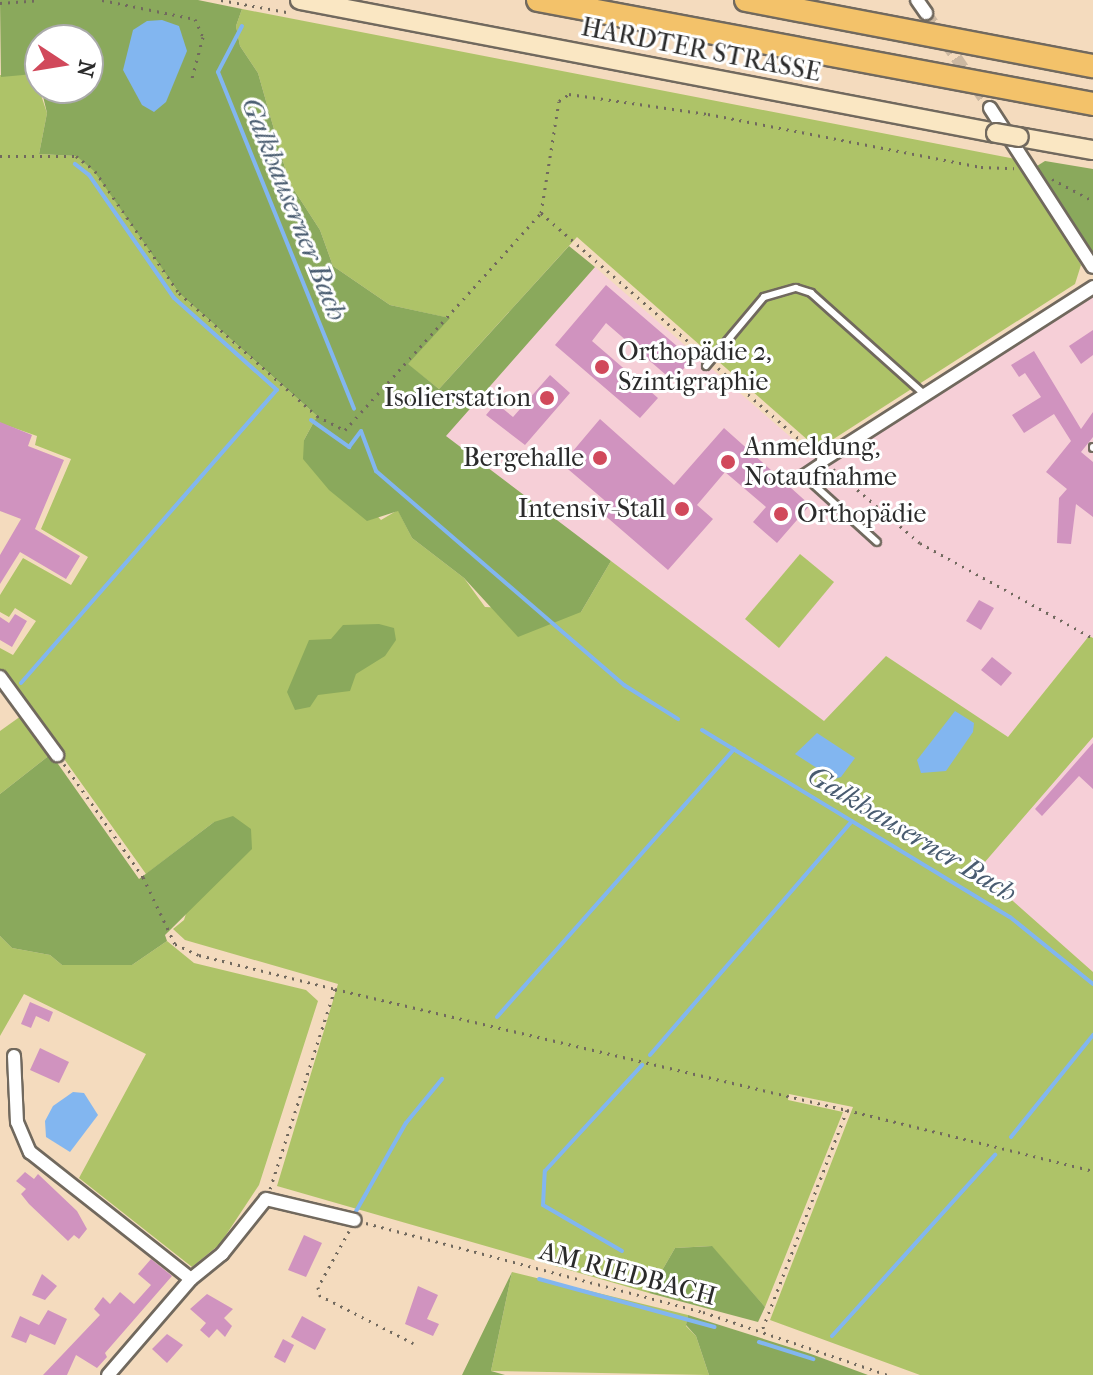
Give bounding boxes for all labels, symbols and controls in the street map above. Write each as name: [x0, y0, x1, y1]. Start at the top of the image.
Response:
street label: HARDTER STRASSE: [579, 11, 823, 89]
north arrow: [24, 24, 104, 104]
text: N: [71, 58, 100, 79]
water label: Galkhauserner Bach: [234, 93, 354, 325]
place label: Orthopädie 2, Szintigraphie: [618, 336, 772, 398]
marker: Orthopädie 2, Szintigraphie: [593, 358, 611, 376]
place label: Isolierstation: [384, 382, 531, 414]
marker: Isolierstation: [538, 389, 556, 407]
place label: Anmeldung, Notaufnahme: [744, 431, 897, 492]
place label: Bergehalle: [463, 442, 584, 474]
marker: Bergehalle: [591, 449, 609, 467]
marker: Anmeldung, Notaufnahme: [719, 453, 737, 471]
place label: Intensiv-Stall: [518, 493, 666, 525]
place label: Orthopädie: [797, 498, 926, 530]
marker: Intensiv-Stall: [673, 500, 691, 518]
marker: Orthopädie: [772, 505, 790, 523]
water label: Galkhauserner Bach: [801, 758, 1023, 910]
street label: AM RIEDBACH: [536, 1235, 720, 1313]

